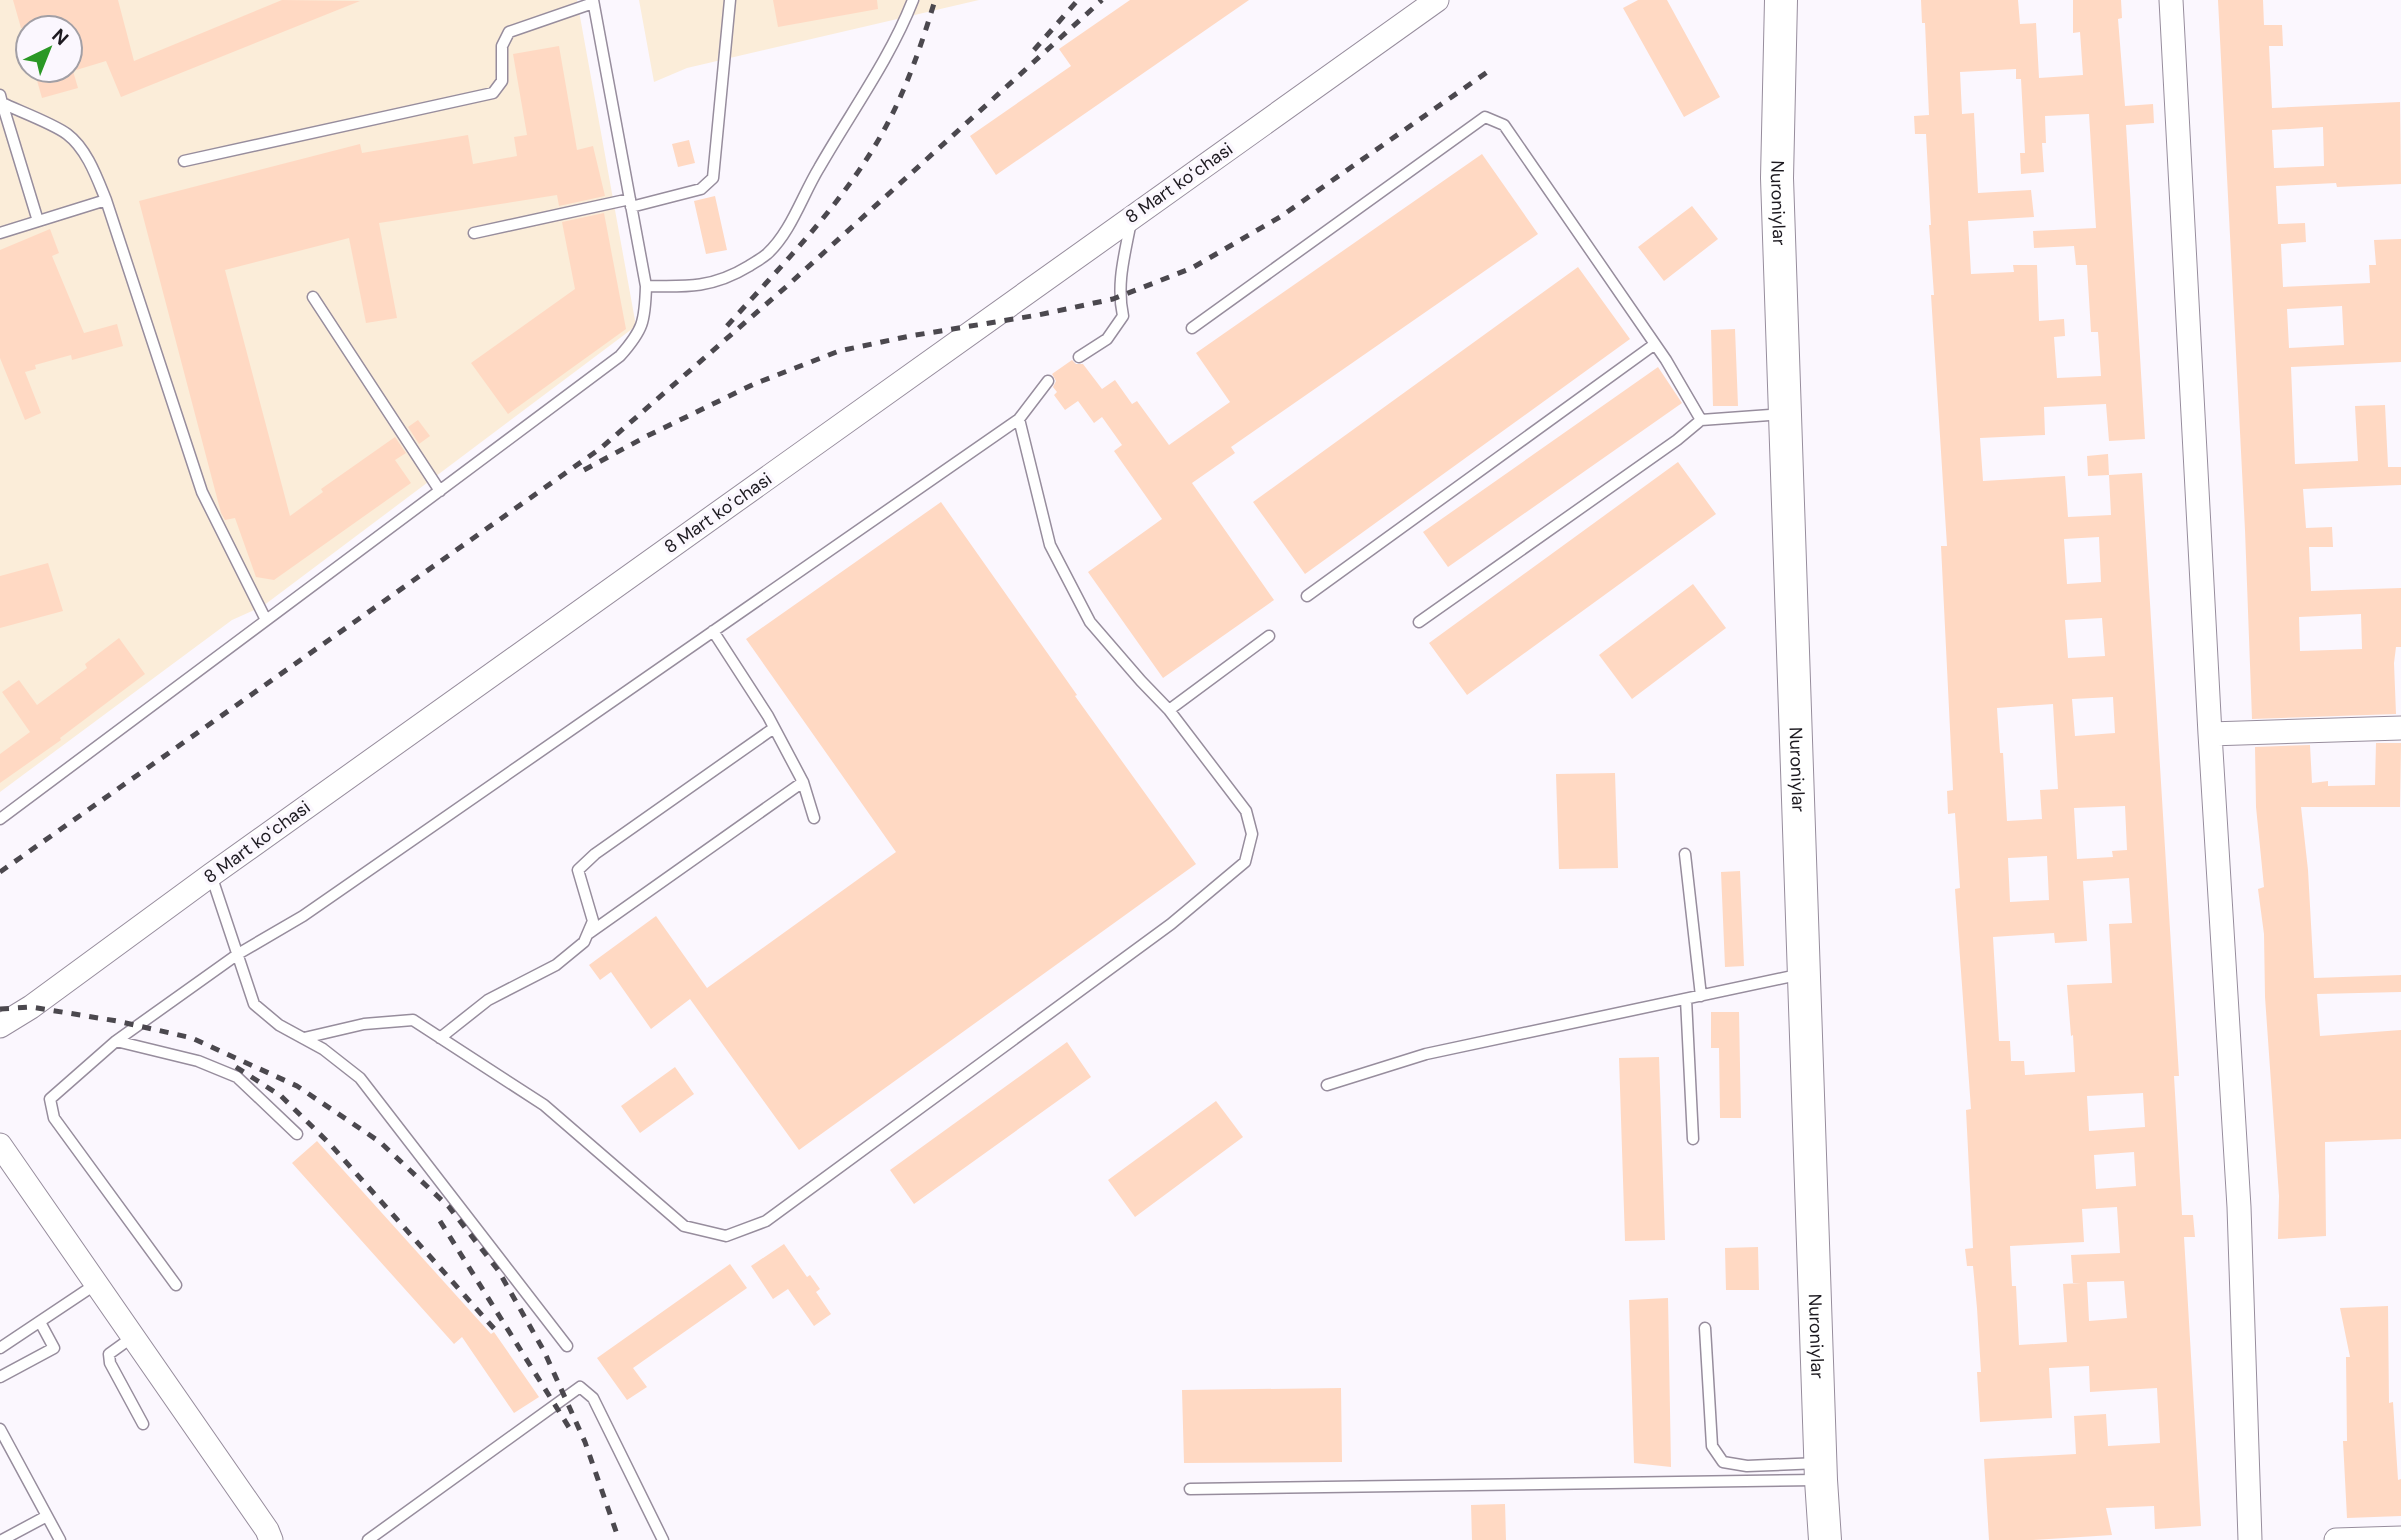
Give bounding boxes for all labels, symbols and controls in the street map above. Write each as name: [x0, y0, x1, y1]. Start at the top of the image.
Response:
north arrow: [14, 14, 84, 84]
text: N: [47, 23, 74, 51]
street label: 8 Mart koʻchasi: [1120, 137, 1238, 229]
street label: Nuroniylar: [1765, 160, 1791, 246]
street label: 8 Mart koʻchasi: [659, 467, 777, 559]
street label: Nuroniylar: [1784, 727, 1810, 813]
street label: 8 Mart koʻchasi: [199, 795, 315, 889]
street label: Nuroniylar: [1803, 1293, 1830, 1379]

